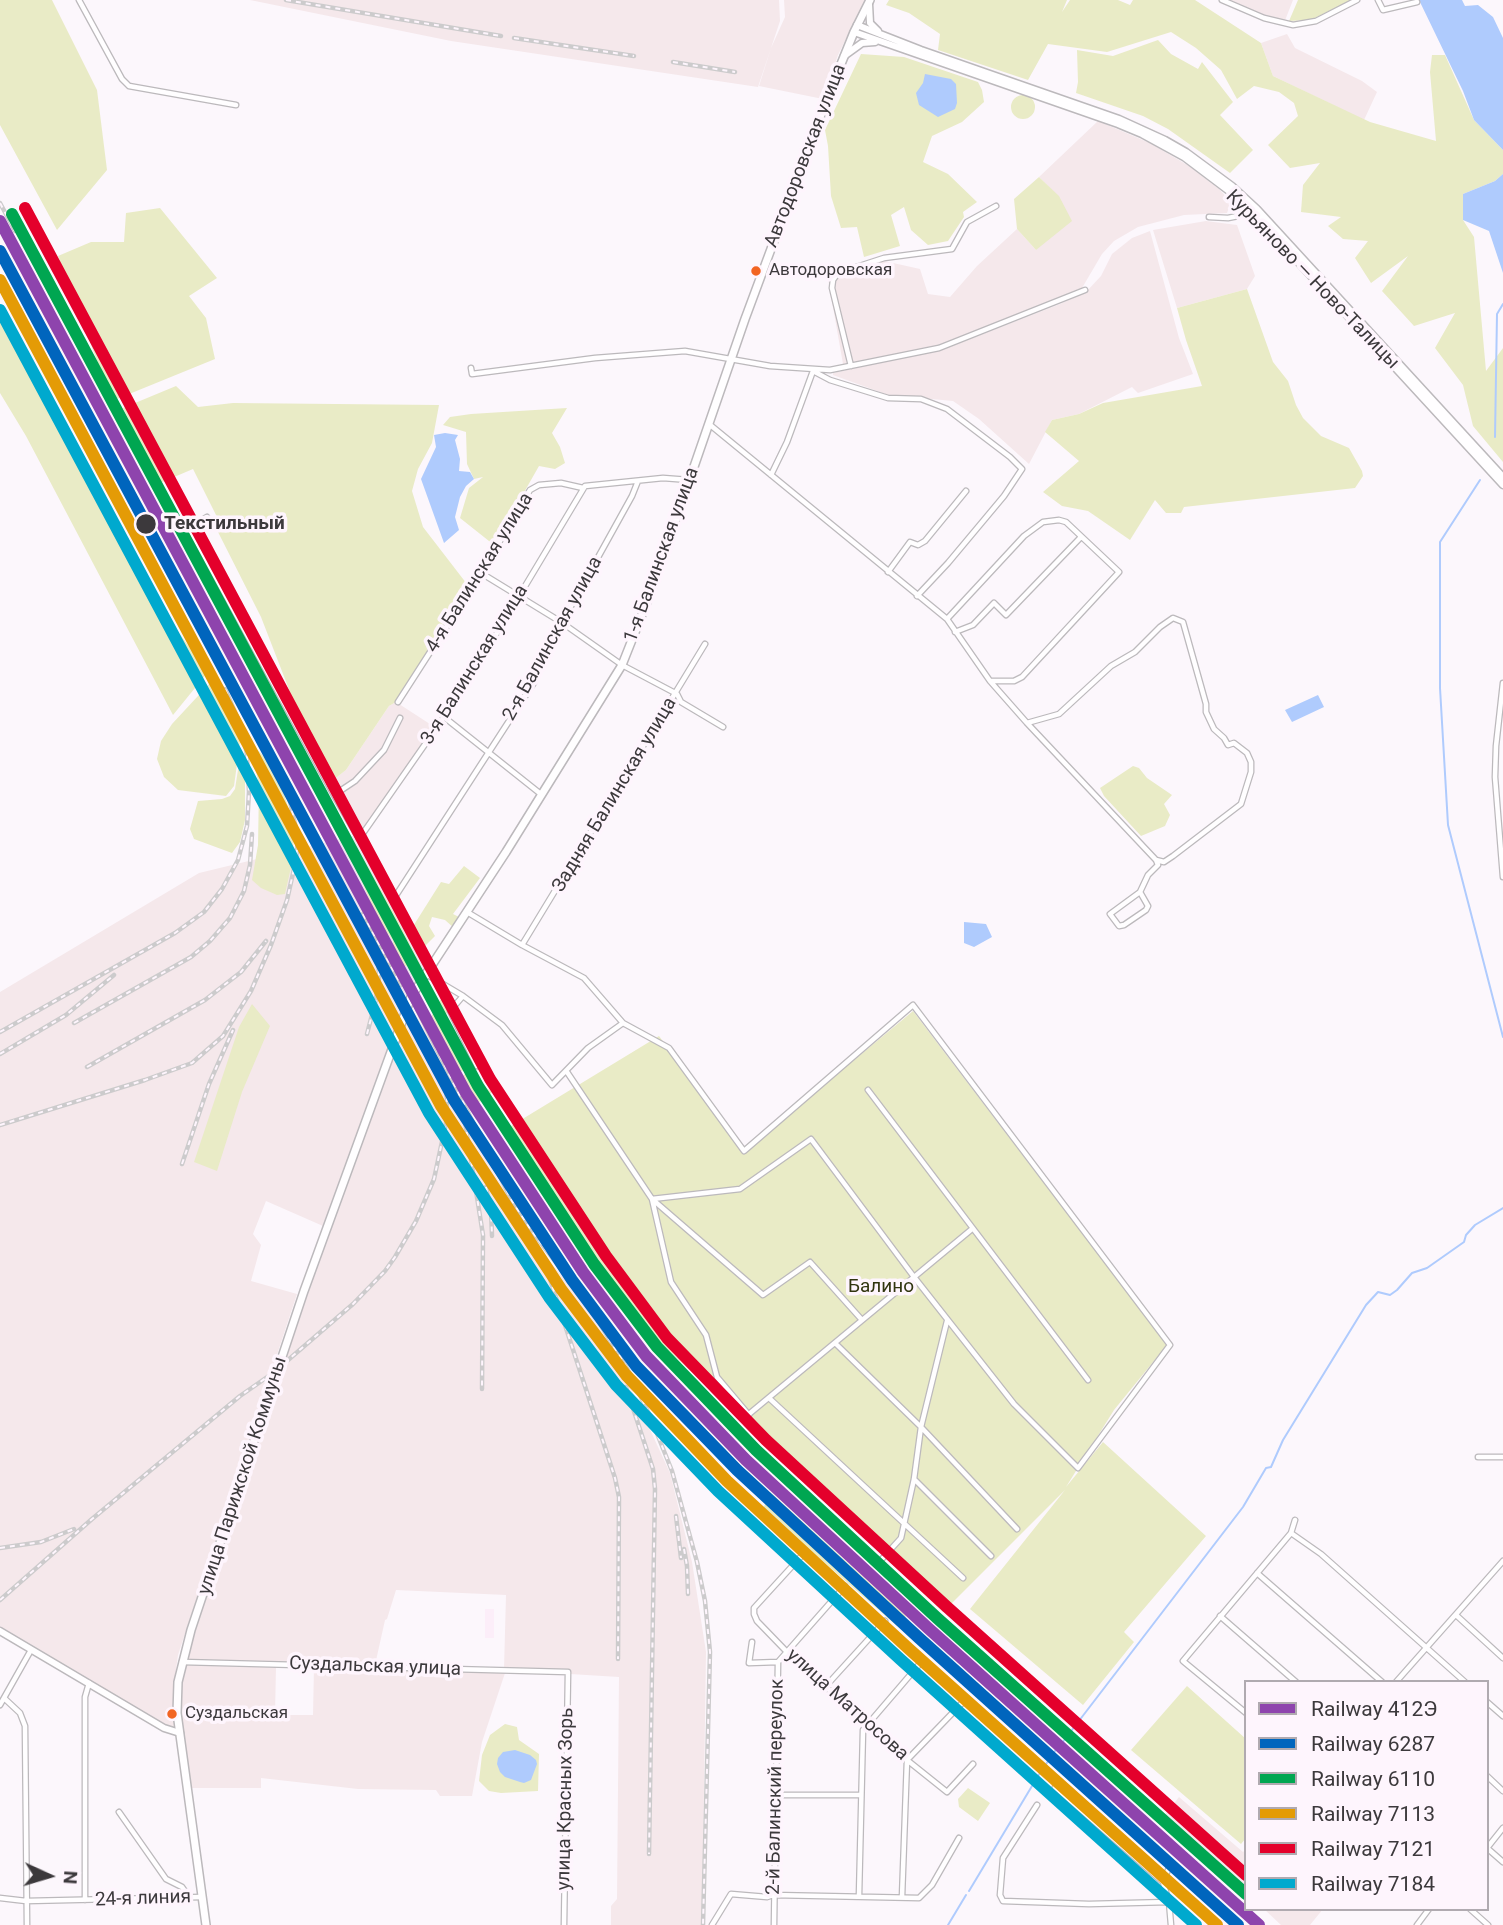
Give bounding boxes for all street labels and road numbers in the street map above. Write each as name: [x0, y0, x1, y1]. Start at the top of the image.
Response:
street label: Автодоровская улица: [760, 61, 852, 251]
street label: Курьяново — Ново-Талицы: [1220, 186, 1404, 374]
street label: 1-я Балинская улица: [620, 465, 704, 645]
street label: 4-я Балинская улица: [422, 489, 538, 657]
street label: 2-я Балинская улица: [498, 553, 608, 725]
street label: 3-я Балинская улица: [417, 581, 533, 749]
street label: Задняя Балинская улица: [548, 694, 682, 896]
street label: улица Парижской Коммуны: [194, 1354, 292, 1598]
street label: улица Матросова: [781, 1644, 913, 1766]
street label: Суздальская улица: [289, 1653, 461, 1681]
street label: 2-й Балинский переулок: [763, 1679, 789, 1895]
street label: улица Красных Зорь: [553, 1707, 579, 1891]
street label: 24-я линия: [95, 1886, 191, 1912]

